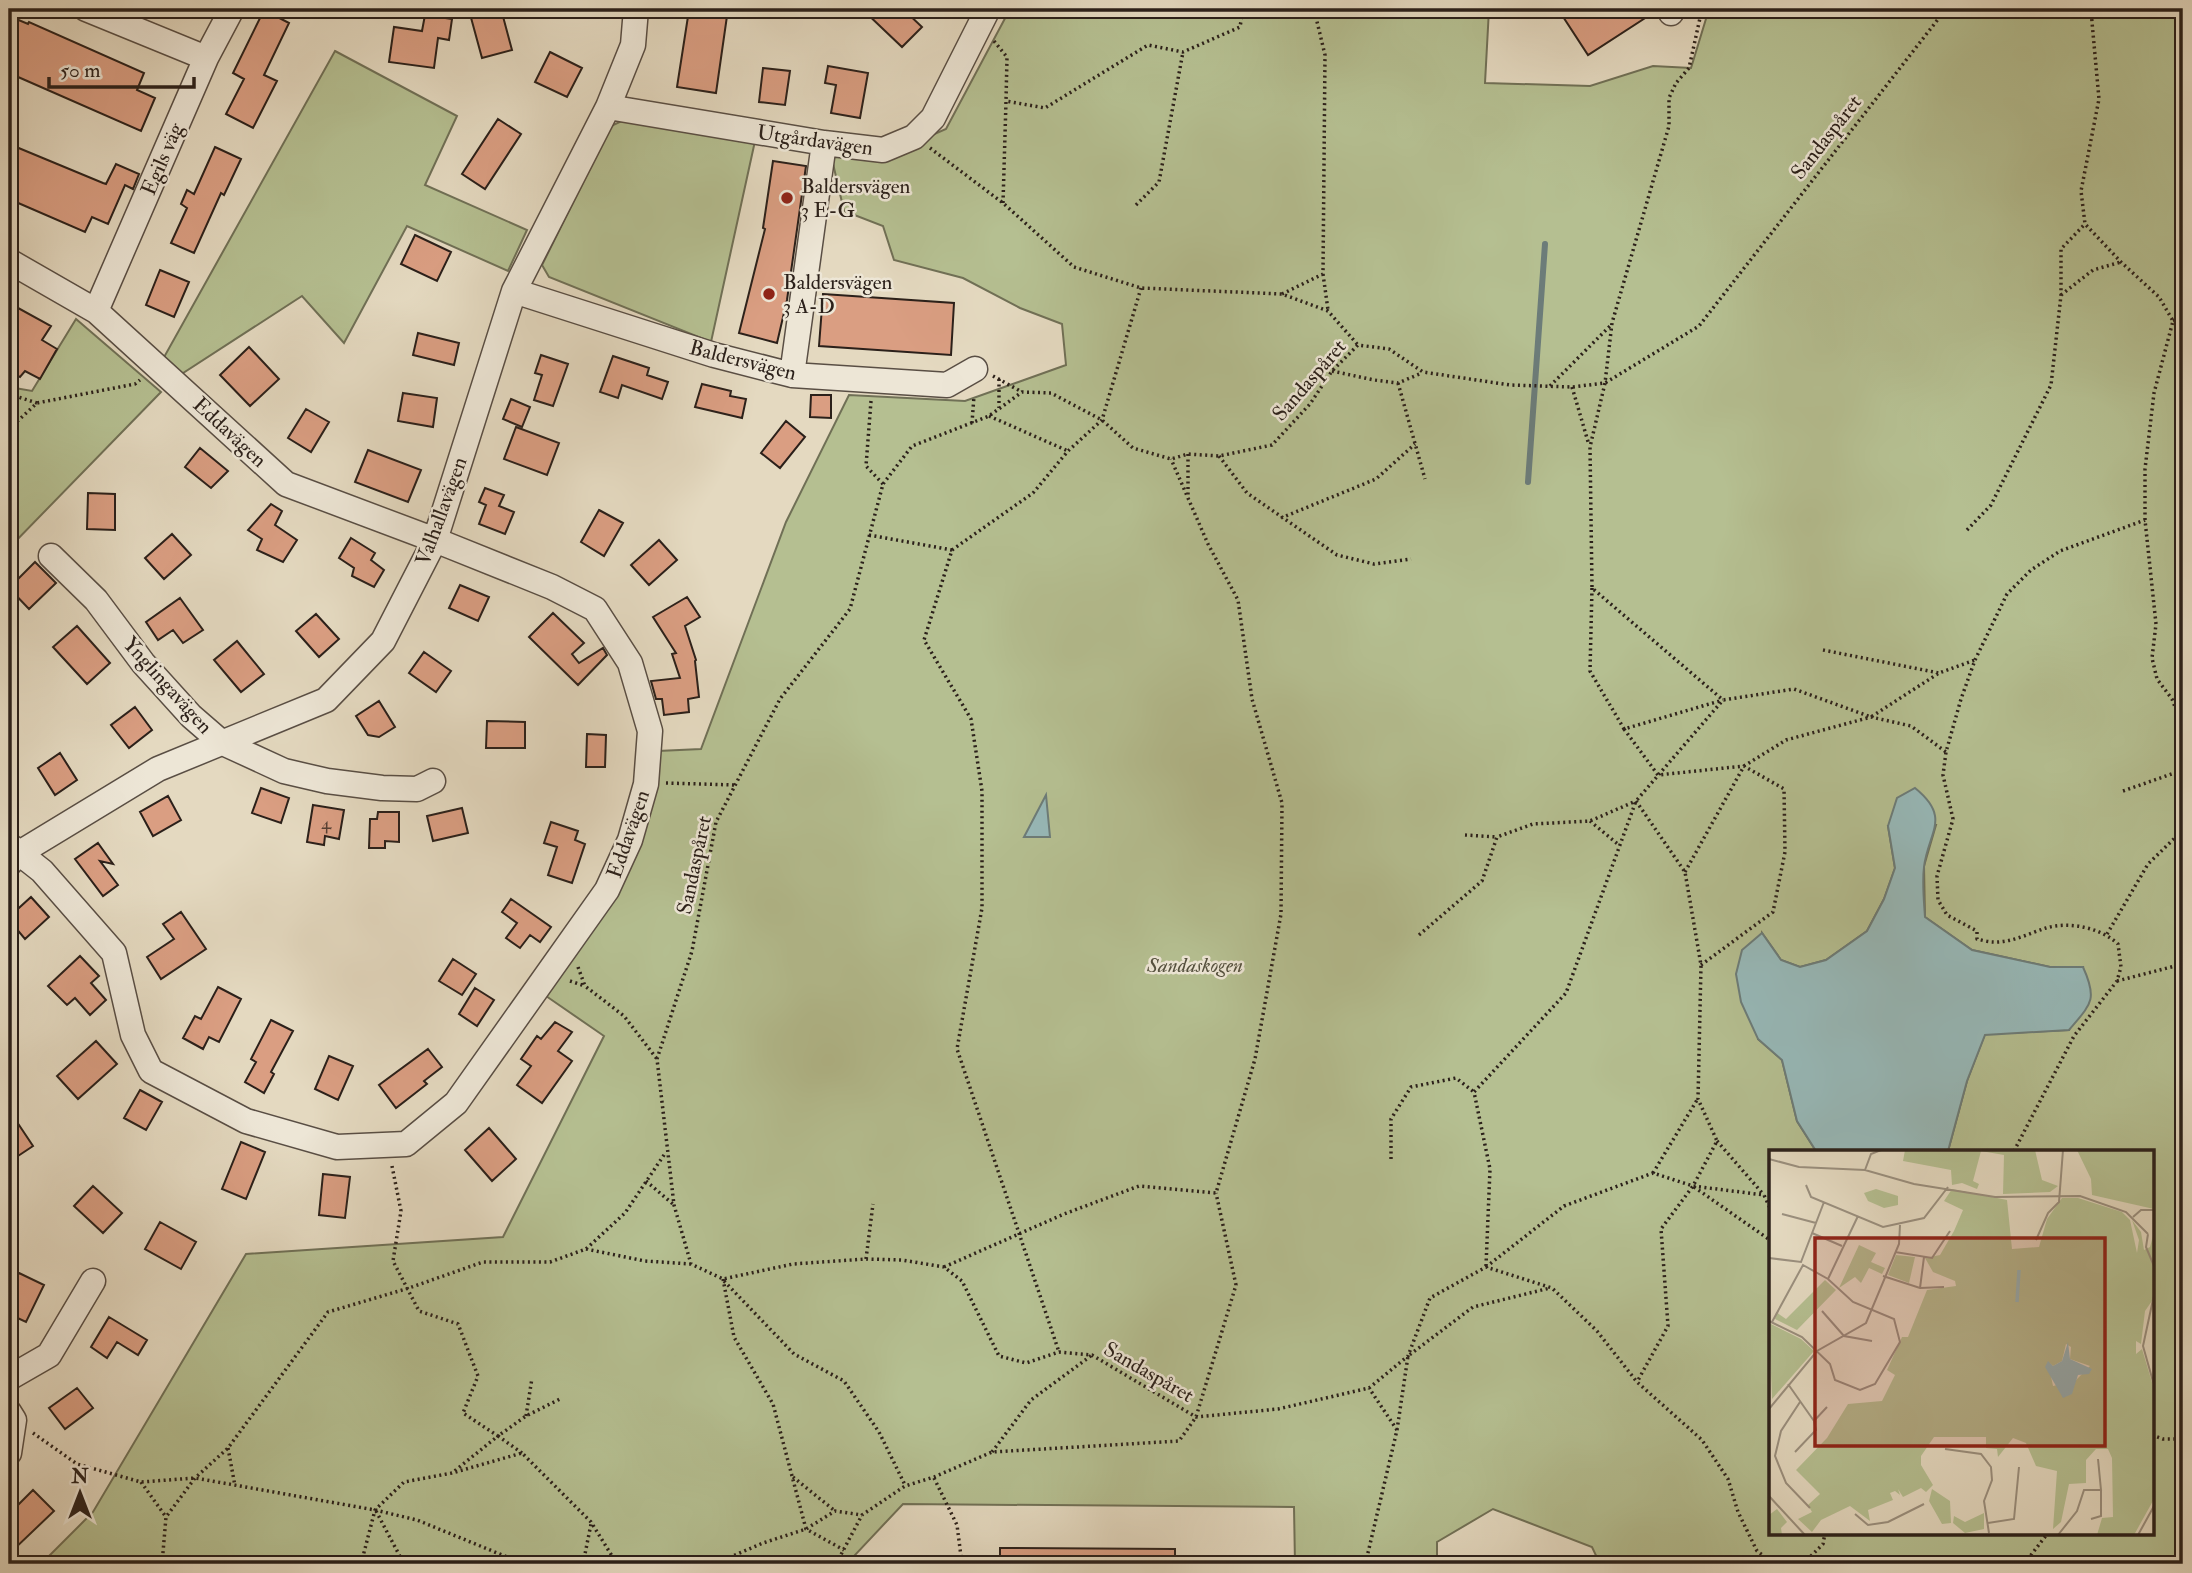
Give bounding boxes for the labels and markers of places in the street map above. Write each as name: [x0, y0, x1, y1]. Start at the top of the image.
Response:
place label: Baldersvägen 3 E-G: [801, 173, 911, 224]
marker: Baldersvägen 3 E-G: [779, 190, 795, 206]
place label: Baldersvägen 3 A-D: [783, 269, 893, 320]
marker: Baldersvägen 3 A-D: [761, 286, 777, 302]

